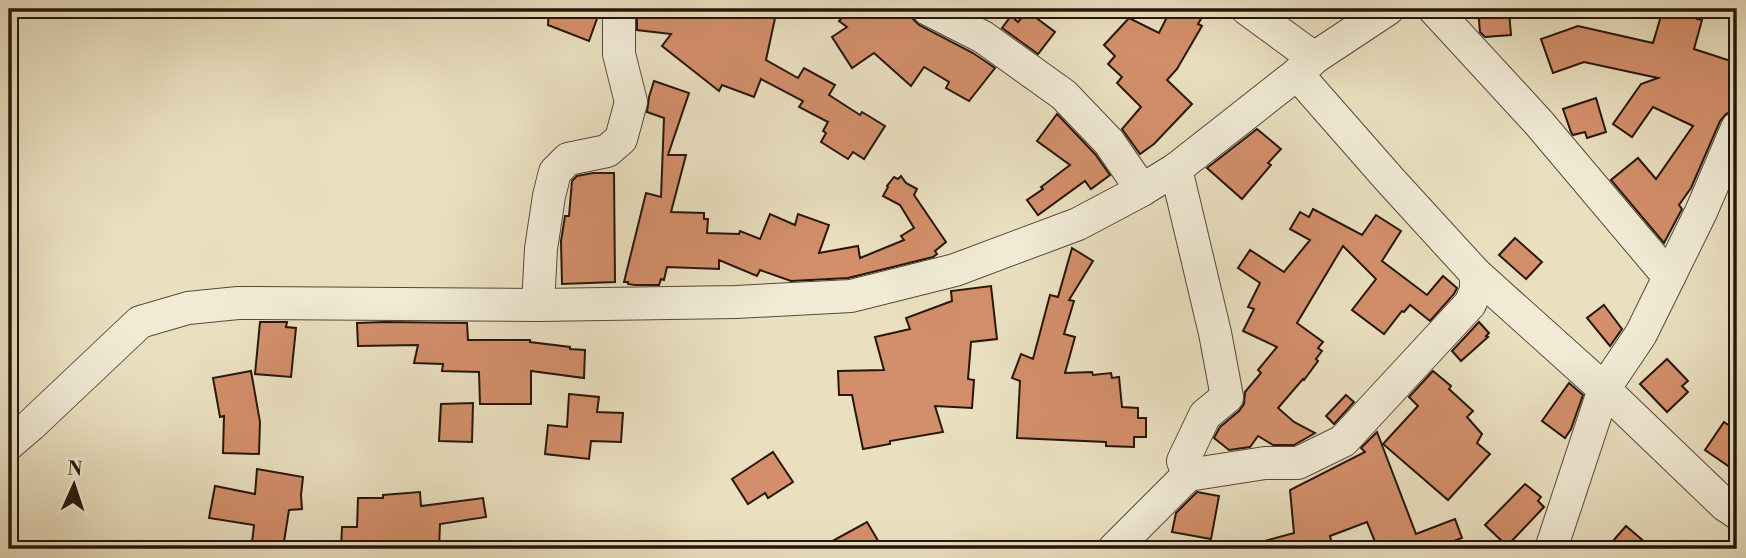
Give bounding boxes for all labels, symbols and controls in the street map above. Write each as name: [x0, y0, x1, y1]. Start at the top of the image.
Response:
north arrow: [38, 449, 108, 520]
text: N: [67, 457, 83, 481]

